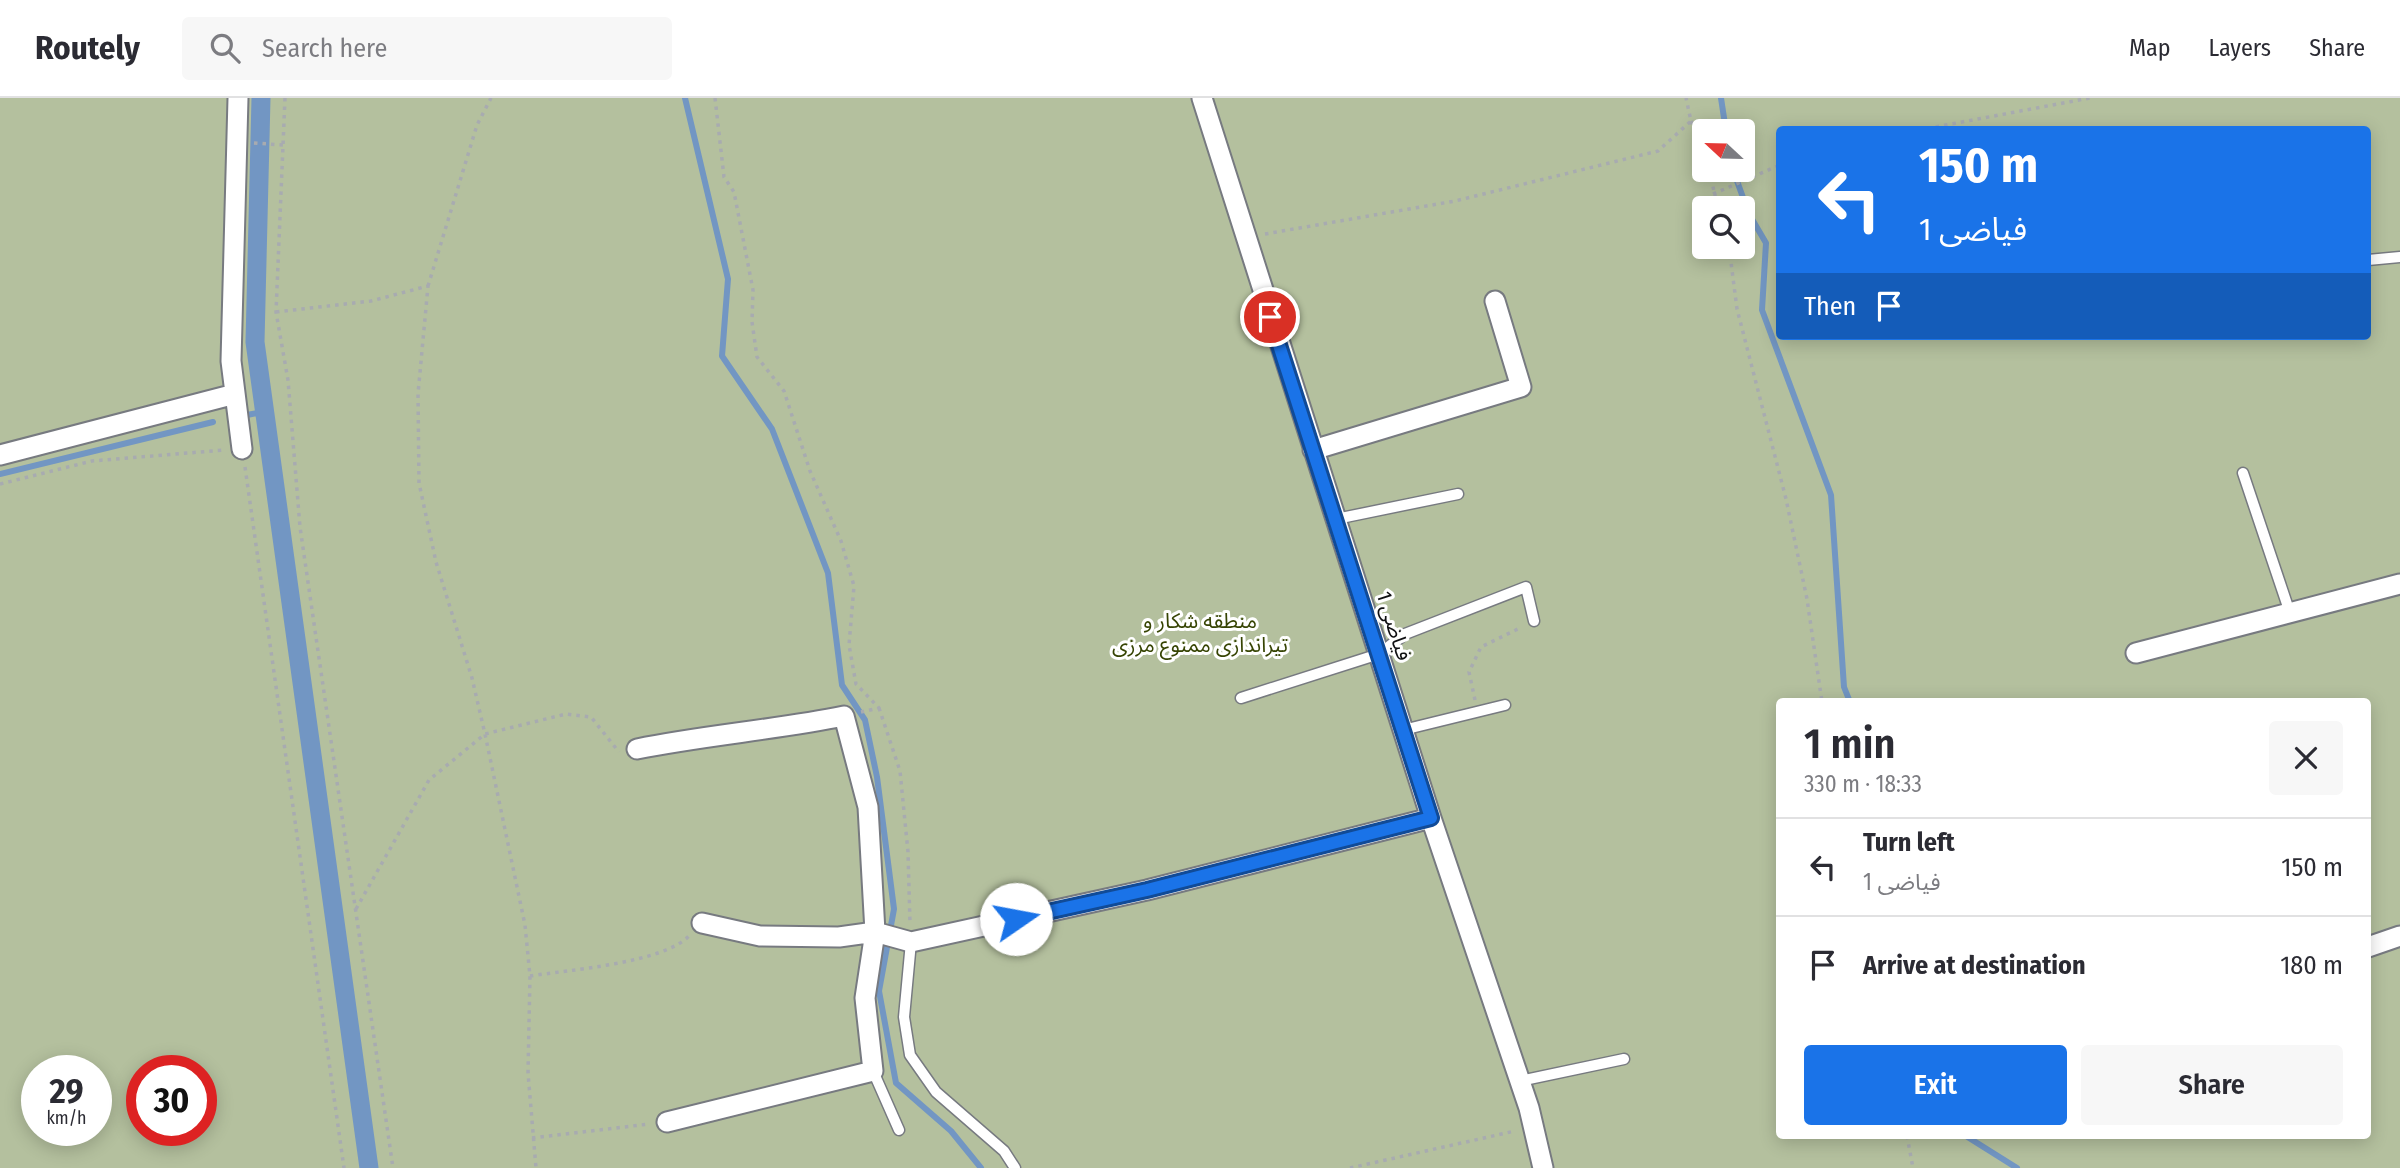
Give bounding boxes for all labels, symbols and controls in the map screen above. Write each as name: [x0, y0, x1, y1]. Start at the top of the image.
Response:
search box: [182, 17, 672, 80]
text: Routely: [35, 28, 140, 68]
icon: search: [206, 29, 244, 67]
text: Search here: [262, 33, 387, 64]
text: Map: [2129, 34, 2171, 62]
text: Layers: [2209, 34, 2271, 62]
text: Share: [2309, 34, 2365, 62]
north arrow: [1692, 119, 1755, 182]
map controls: [1692, 119, 1755, 259]
text: 150 m: [1919, 136, 2038, 195]
icon: left: [1804, 154, 1895, 245]
button: search: [1692, 196, 1755, 259]
text: فیاضی 1: [1919, 210, 2027, 248]
pin: [1240, 287, 1300, 347]
icon: arrive: [1870, 287, 1908, 325]
text: Then: [1804, 291, 1856, 322]
icon: arrive: [1251, 298, 1289, 336]
street label: فیاضی 1: [1371, 588, 1417, 664]
park label: منطقه شکار و تیراندازی ممنوع مرزی: [1112, 608, 1288, 660]
text: 1 min: [1804, 719, 1895, 769]
button: close: [2269, 721, 2343, 795]
text: 330 m · 18:33: [1804, 770, 1922, 798]
text: Turn left: [1863, 827, 1955, 858]
icon: left: [1804, 848, 1842, 886]
text: 150 m: [2281, 852, 2343, 883]
text: فیاضی 1: [1863, 868, 1941, 896]
position arrow: [979, 882, 1053, 956]
icon: arrive: [1804, 946, 1842, 984]
text: Arrive at destination: [1863, 950, 2086, 981]
text: 180 m: [2280, 950, 2343, 981]
button: Exit: [1804, 1045, 2067, 1125]
button: Share: [2081, 1045, 2343, 1125]
speed limit sign: 30: [126, 1055, 217, 1146]
text: 29: [49, 1070, 84, 1112]
text: km/h: [46, 1107, 87, 1129]

